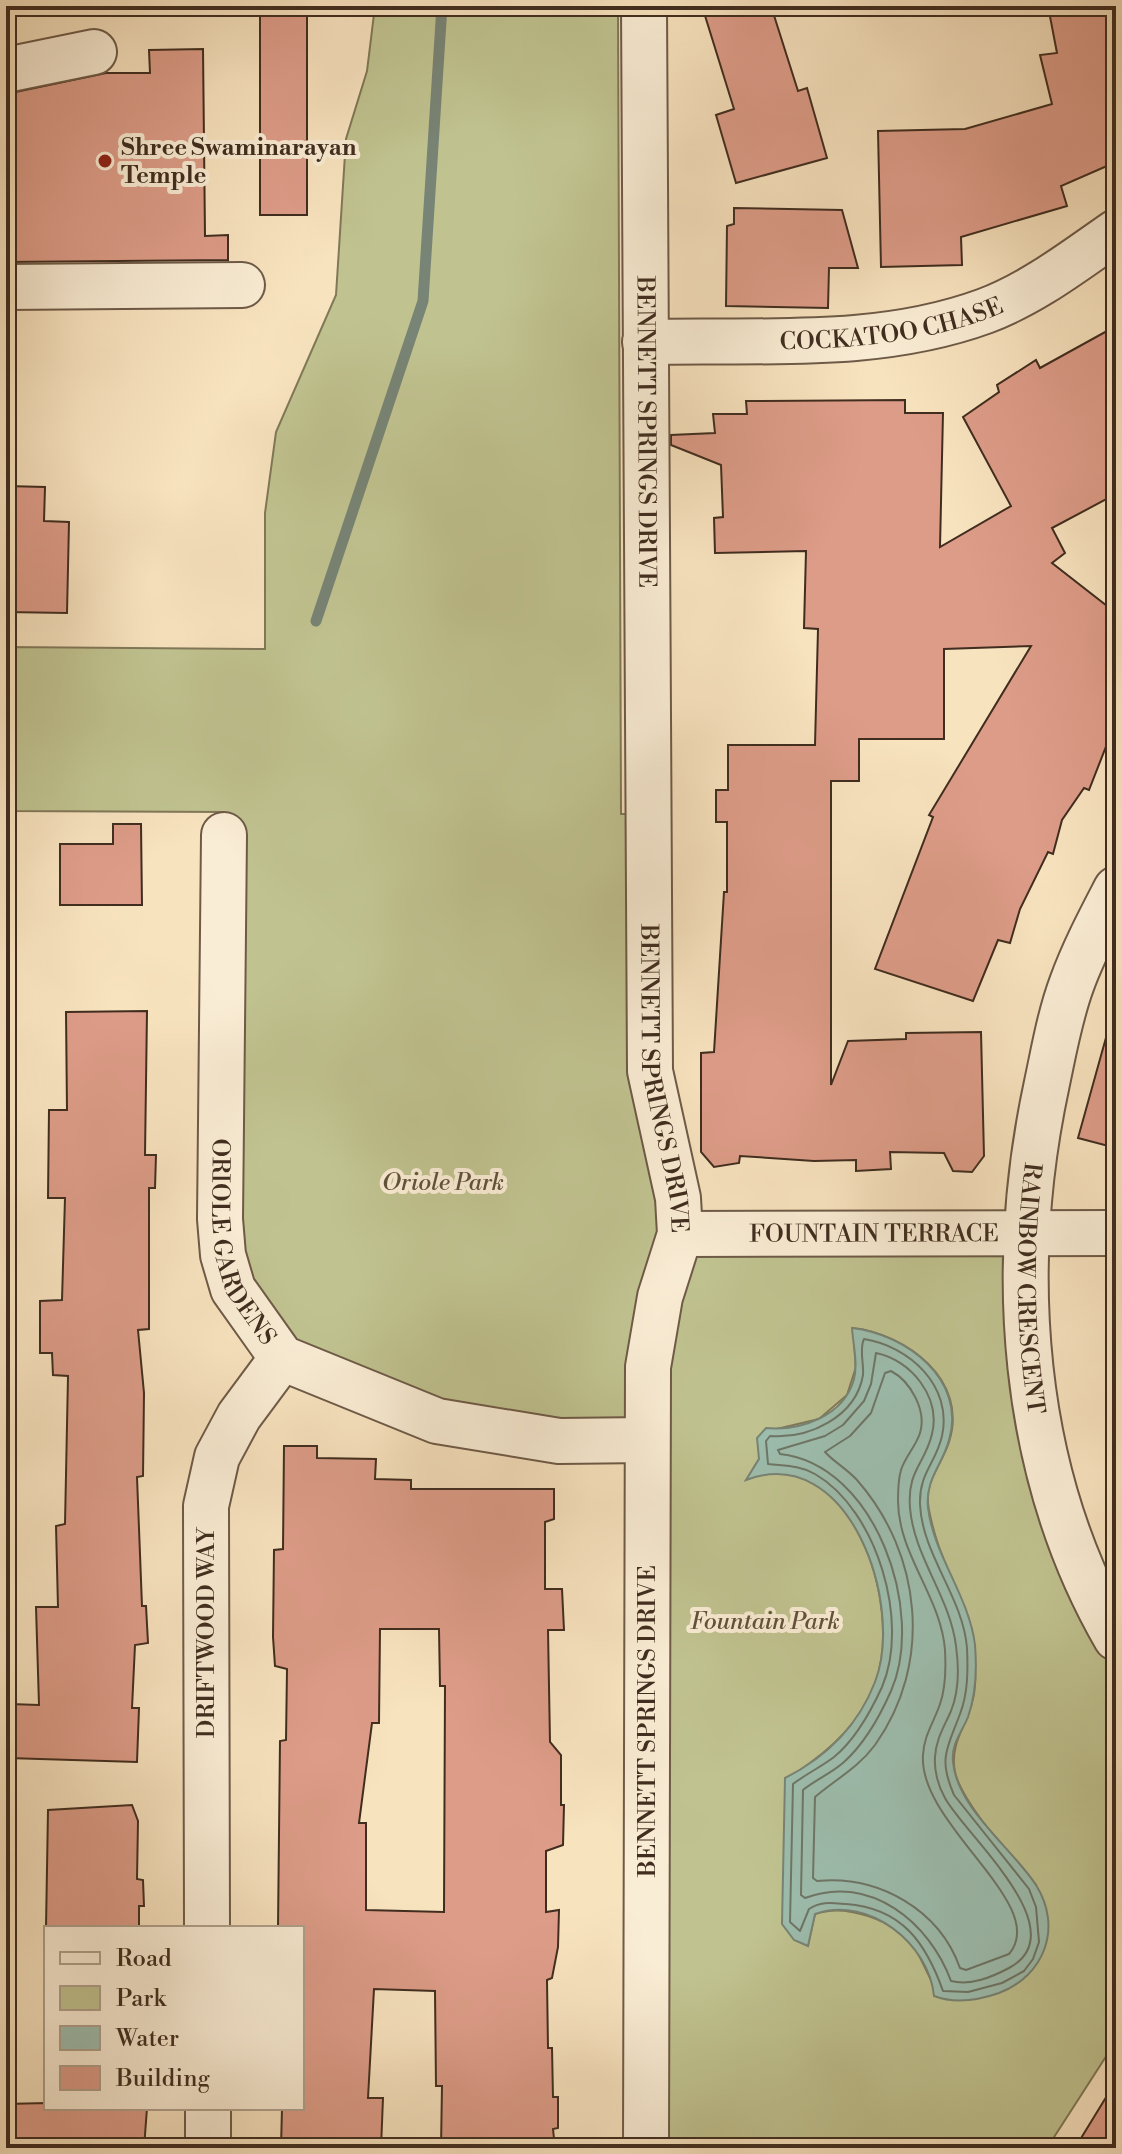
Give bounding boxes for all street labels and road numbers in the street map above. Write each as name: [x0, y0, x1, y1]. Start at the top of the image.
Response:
street label: BENNETT SPRINGS DRIVE: [630, 275, 661, 588]
street label: COCKATOO CHASE: [779, 291, 1008, 357]
street label: BENNETT SPRINGS DRIVE: [633, 923, 694, 1234]
street label: ORIOLE GARDENS: [204, 1138, 282, 1351]
street label: RAINBOW CRESCENT: [1010, 1161, 1051, 1416]
street label: FOUNTAIN TERRACE: [749, 1219, 999, 1250]
street label: DRIFTWOOD WAY: [192, 1527, 222, 1738]
street label: BENNETT SPRINGS DRIVE: [633, 1565, 663, 1878]

